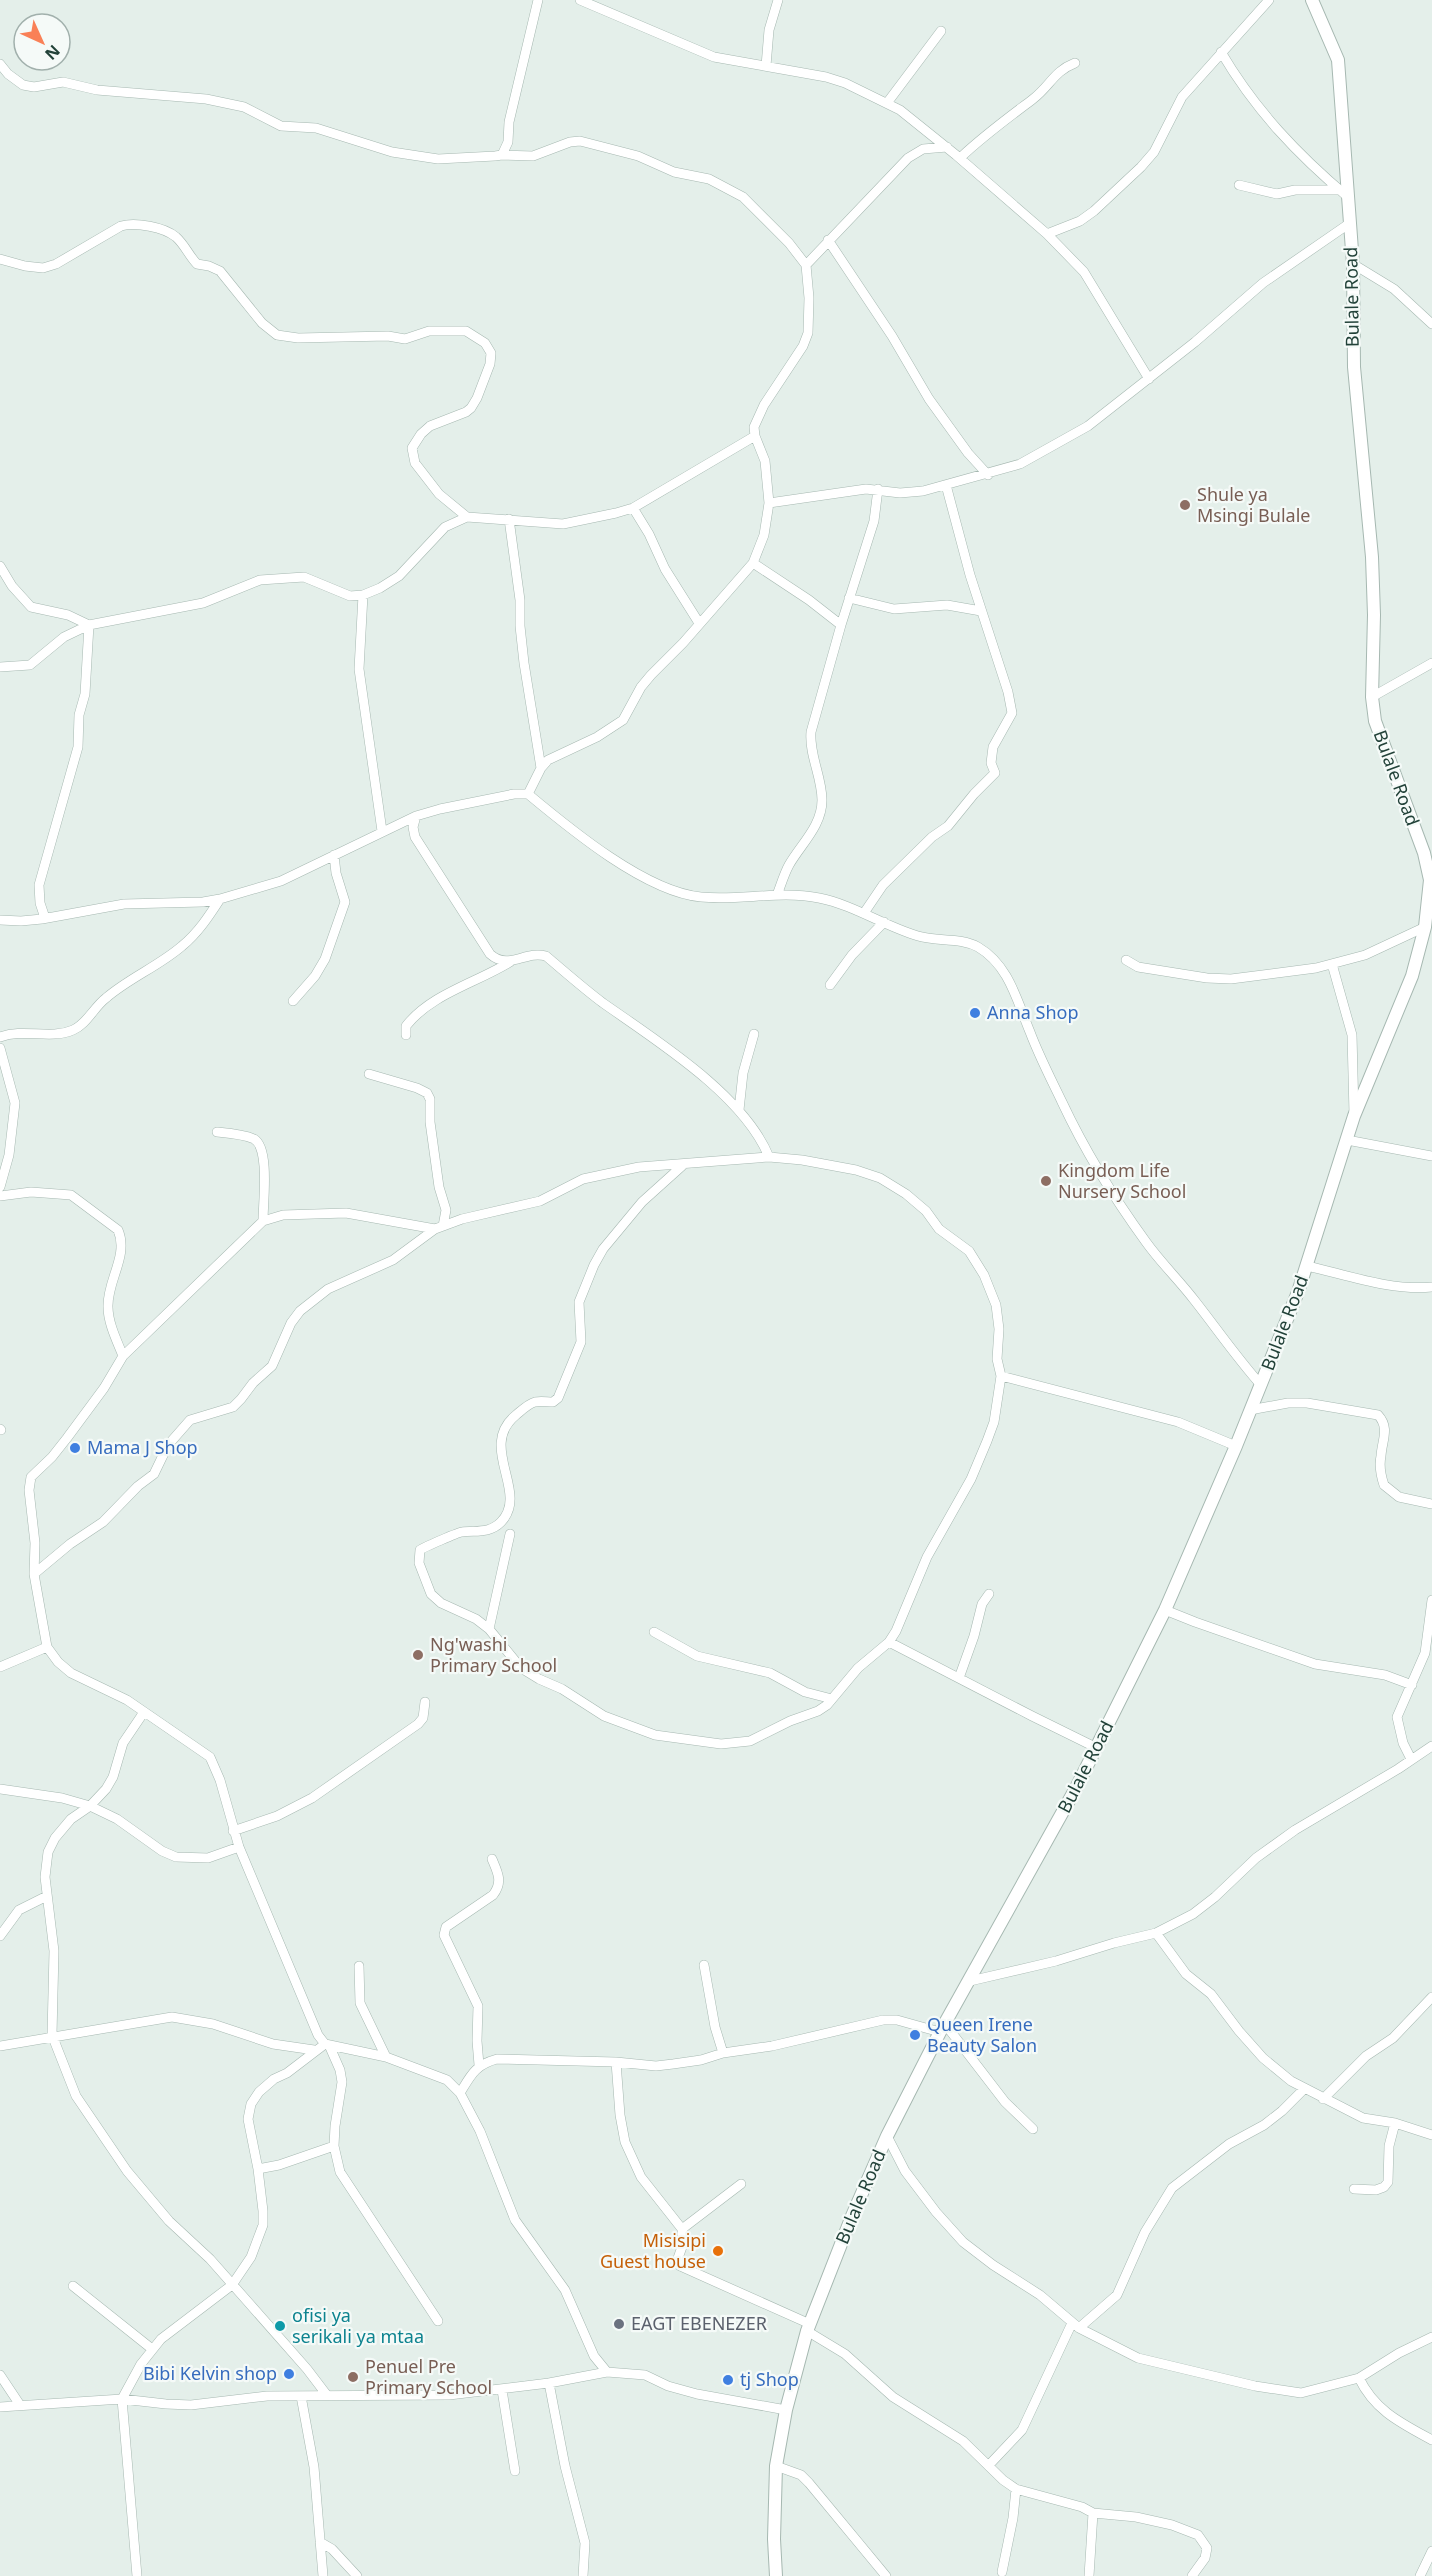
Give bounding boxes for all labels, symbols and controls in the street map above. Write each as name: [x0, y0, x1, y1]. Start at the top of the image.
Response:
north arrow: [12, 12, 72, 72]
text: N: [40, 40, 65, 65]
street label: Bulale Road: [1338, 247, 1364, 347]
place label: Shule ya Msingi Bulale: [1197, 482, 1310, 527]
marker: Shule ya Msingi Bulale: [1178, 498, 1192, 512]
street label: Bulale Road: [1369, 726, 1425, 829]
place label: Anna Shop: [987, 1000, 1079, 1024]
marker: Anna Shop: [968, 1006, 982, 1020]
place label: Kingdom Life Nursery School: [1058, 1158, 1186, 1203]
marker: Kingdom Life Nursery School: [1039, 1174, 1053, 1188]
street label: Bulale Road: [1255, 1272, 1313, 1374]
place label: Mama J Shop: [87, 1435, 198, 1459]
marker: Mama J Shop: [68, 1441, 82, 1455]
place label: Ng'washi Primary School: [430, 1632, 557, 1677]
marker: Ng'washi Primary School: [411, 1648, 425, 1662]
street label: Bulale Road: [1052, 1716, 1119, 1817]
place label: Queen Irene Beauty Salon: [927, 2012, 1037, 2057]
marker: Queen Irene Beauty Salon: [908, 2028, 922, 2042]
street label: Bulale Road: [829, 2146, 891, 2247]
place label: Misisipi Guest house: [600, 2228, 706, 2273]
marker: Misisipi Guest house: [711, 2244, 725, 2258]
place label: ofisi ya serikali ya mtaa: [292, 2303, 424, 2348]
place label: EAGT EBENEZER: [631, 2311, 767, 2335]
marker: EAGT EBENEZER: [612, 2317, 626, 2331]
marker: ofisi ya serikali ya mtaa: [273, 2319, 287, 2333]
place label: Penuel Pre Primary School: [365, 2354, 492, 2399]
place label: Bibi Kelvin shop: [143, 2361, 277, 2385]
marker: Bibi Kelvin shop: [282, 2367, 296, 2381]
place label: tj Shop: [740, 2367, 799, 2391]
marker: Penuel Pre Primary School: [346, 2370, 360, 2384]
marker: tj Shop: [721, 2373, 735, 2387]

